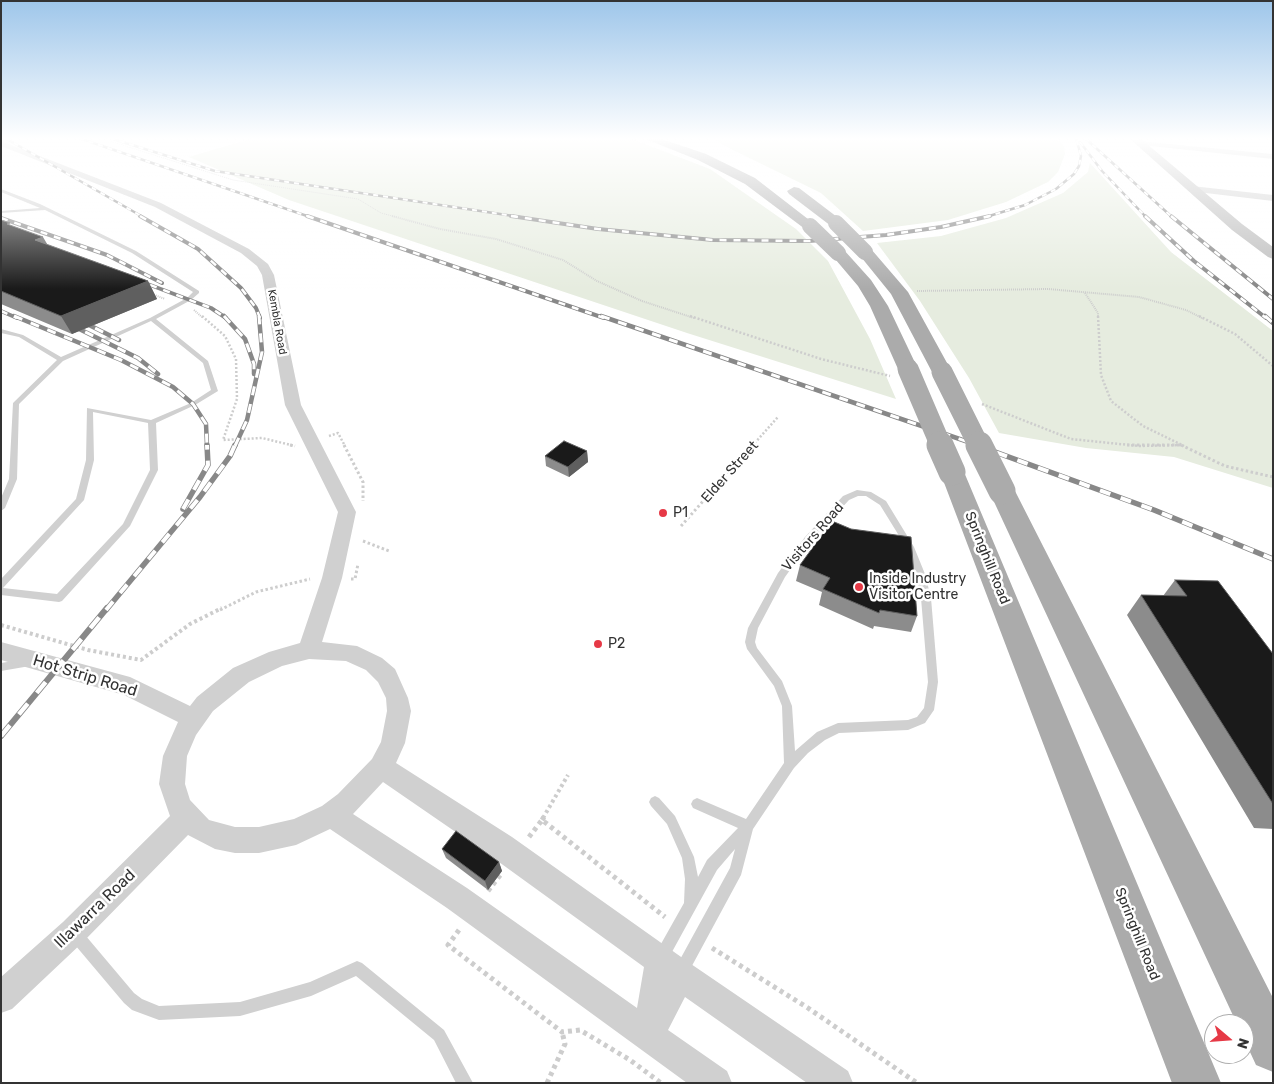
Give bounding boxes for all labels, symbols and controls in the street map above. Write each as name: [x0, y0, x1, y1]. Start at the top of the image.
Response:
street label: Kembla Road: [265, 288, 289, 356]
street label: Elder Street: [698, 438, 762, 506]
street label: Visitors Road: [779, 499, 847, 575]
place label: P1: [673, 505, 688, 521]
marker: P1: [657, 507, 669, 519]
street label: Springhill Road: [961, 509, 1013, 607]
place label: Inside Industry Visitor Centre: [869, 571, 966, 604]
marker: Inside Industry Visitor Centre: [853, 581, 865, 593]
place label: P2: [608, 636, 625, 652]
marker: P2: [592, 638, 604, 650]
street label: Hot Strip Road: [30, 651, 140, 701]
street label: Illawarra Road: [51, 866, 139, 952]
street label: Springhill Road: [1111, 885, 1163, 983]
north arrow: [1204, 1014, 1254, 1064]
text: N: [1233, 1036, 1252, 1051]

